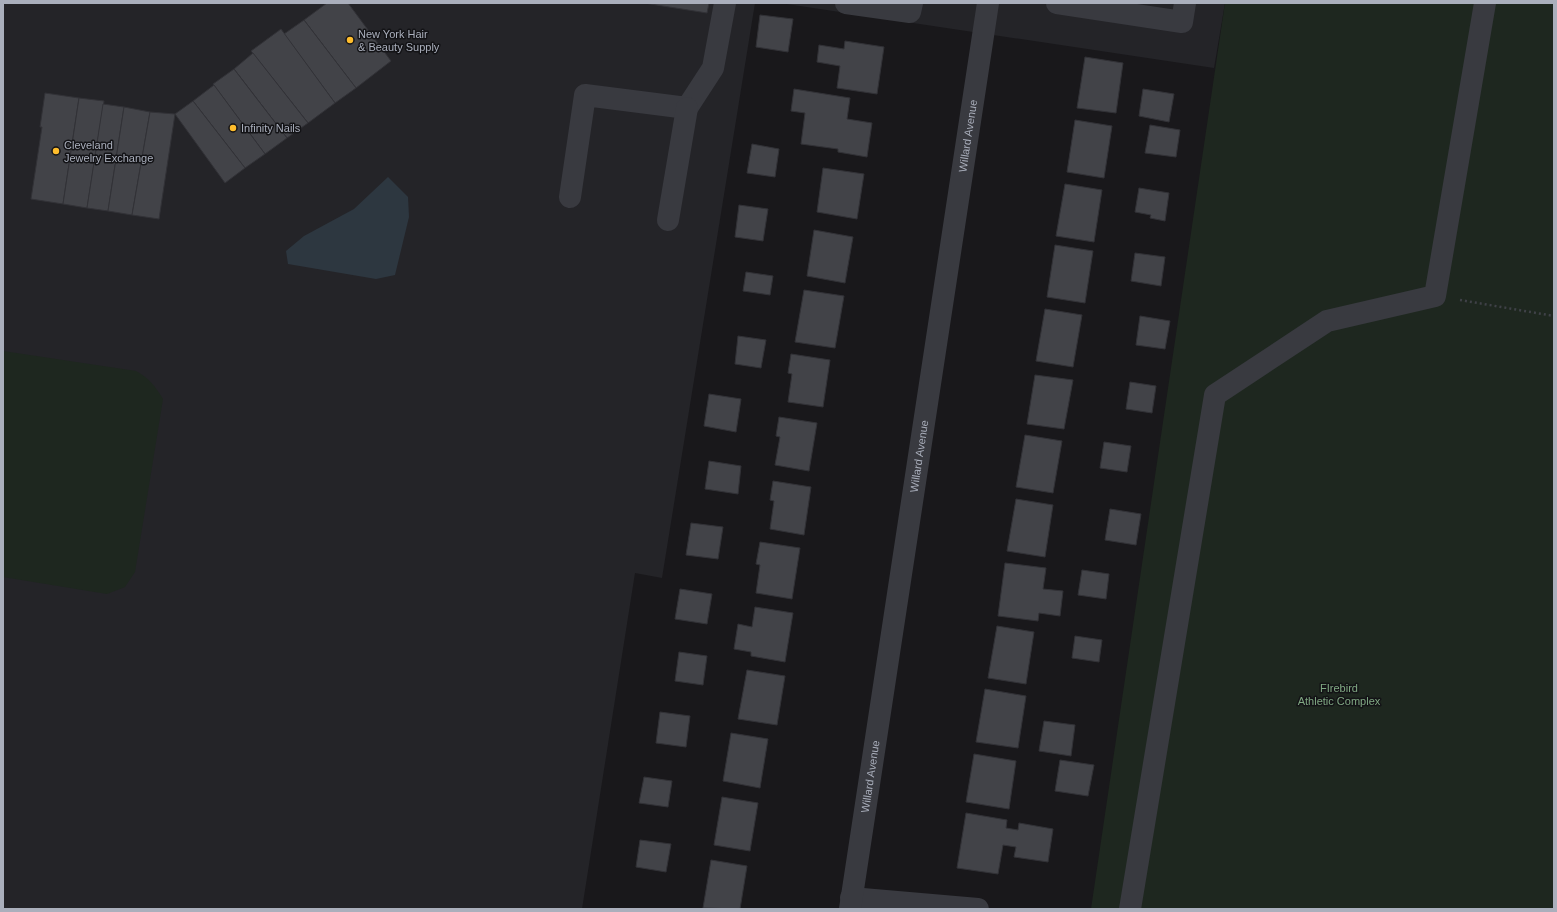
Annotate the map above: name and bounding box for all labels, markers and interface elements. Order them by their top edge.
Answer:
place label: New York Hair & Beauty Supply [358,28,440,53]
marker: New York Hair & Beauty Supply [345,35,355,45]
street label: Willard Avenue [956,99,979,173]
place label: Infinity Nails [241,122,301,134]
marker: Infinity Nails [228,123,238,133]
place label: Cleveland Jewelry Exchange [64,139,153,164]
marker: Cleveland Jewelry Exchange [51,146,61,156]
street label: Willard Avenue [908,419,930,493]
park label: FIrebird Athletic Complex [1298,682,1381,707]
street label: Willard Avenue [859,739,882,814]

